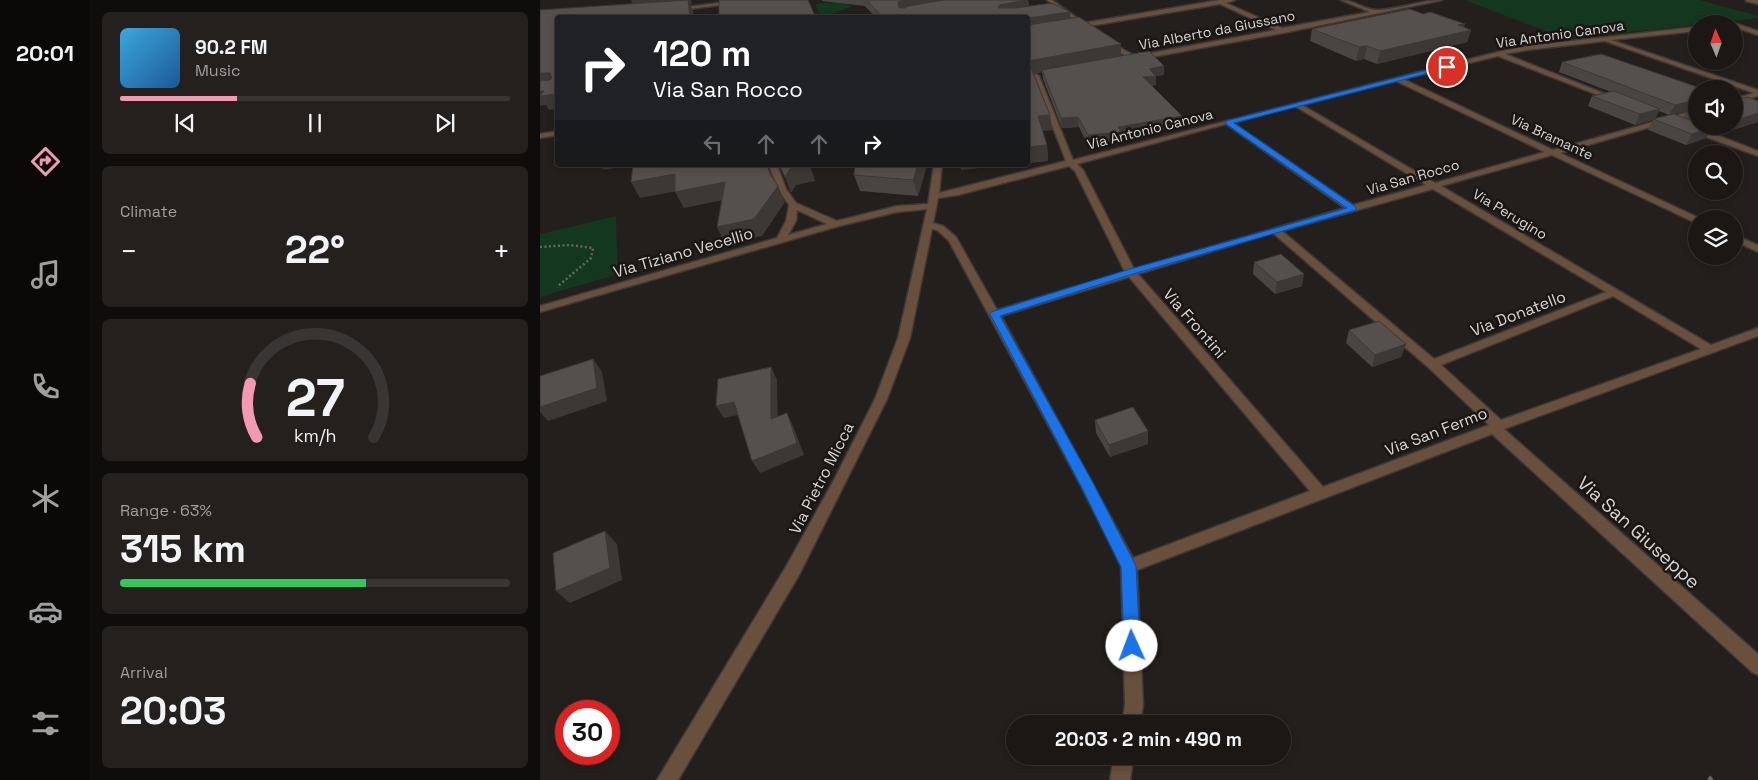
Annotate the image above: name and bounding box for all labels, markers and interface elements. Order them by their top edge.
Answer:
street label: Via Alberto da Giussano [1137,6,1297,54]
north arrow [1688,15,1742,70]
map controls [1688,15,1743,265]
street label: Via Antonio Canova [1495,16,1625,52]
text: 120 m [653,32,751,76]
text: 90.2 FM [195,35,268,60]
icon: right [570,35,635,100]
text: 20:01 [16,39,74,67]
pin [1426,46,1468,88]
icon: arrive [1433,53,1461,81]
text: Music [195,60,241,81]
text: Via San Rocco [653,75,803,103]
button: sound [1688,80,1743,135]
street label: Via Antonio Canova [1085,105,1215,153]
icon: previous [171,109,199,137]
icon: pause [301,109,329,137]
icon: next [431,109,459,137]
street label: Via Bramante [1508,110,1596,164]
icon: left [699,130,727,158]
icon: ahead [752,130,780,158]
icon: ahead [805,130,833,158]
icon: right [858,130,886,158]
icon: directions [28,144,63,179]
button: search [1688,145,1743,200]
street label: Via San Rocco [1365,155,1461,199]
street label: Via Perugino [1469,185,1551,243]
text: Climate [120,201,177,222]
button: layers [1688,210,1743,265]
street label: Via Tiziano Vecellio [611,222,755,282]
text: 22° [285,226,345,274]
text: − [120,233,137,269]
text: + [493,233,510,269]
icon: music [28,257,63,292]
street label: Via Frontini [1158,284,1231,363]
street label: Via Donatello [1468,286,1569,341]
text: 27 [285,365,345,431]
icon: phone [28,369,63,404]
street label: Via San Fermo [1382,402,1490,461]
street label: Via Pietro Micca [784,419,859,538]
text: km/h [294,424,336,447]
street label: Via San Giuseppe [1572,471,1705,594]
icon: climate [28,481,63,516]
text: Range · 63% [120,500,212,521]
text: 315 km [120,525,246,573]
icon: car [28,594,63,629]
position arrow [1105,619,1157,671]
text: Arrival [120,662,168,683]
text: 20:03 [120,687,226,735]
speed limit sign: 30 [555,700,620,765]
icon: filters [28,706,63,741]
text: 20:03 · 2 min · 490 m [1055,727,1242,752]

